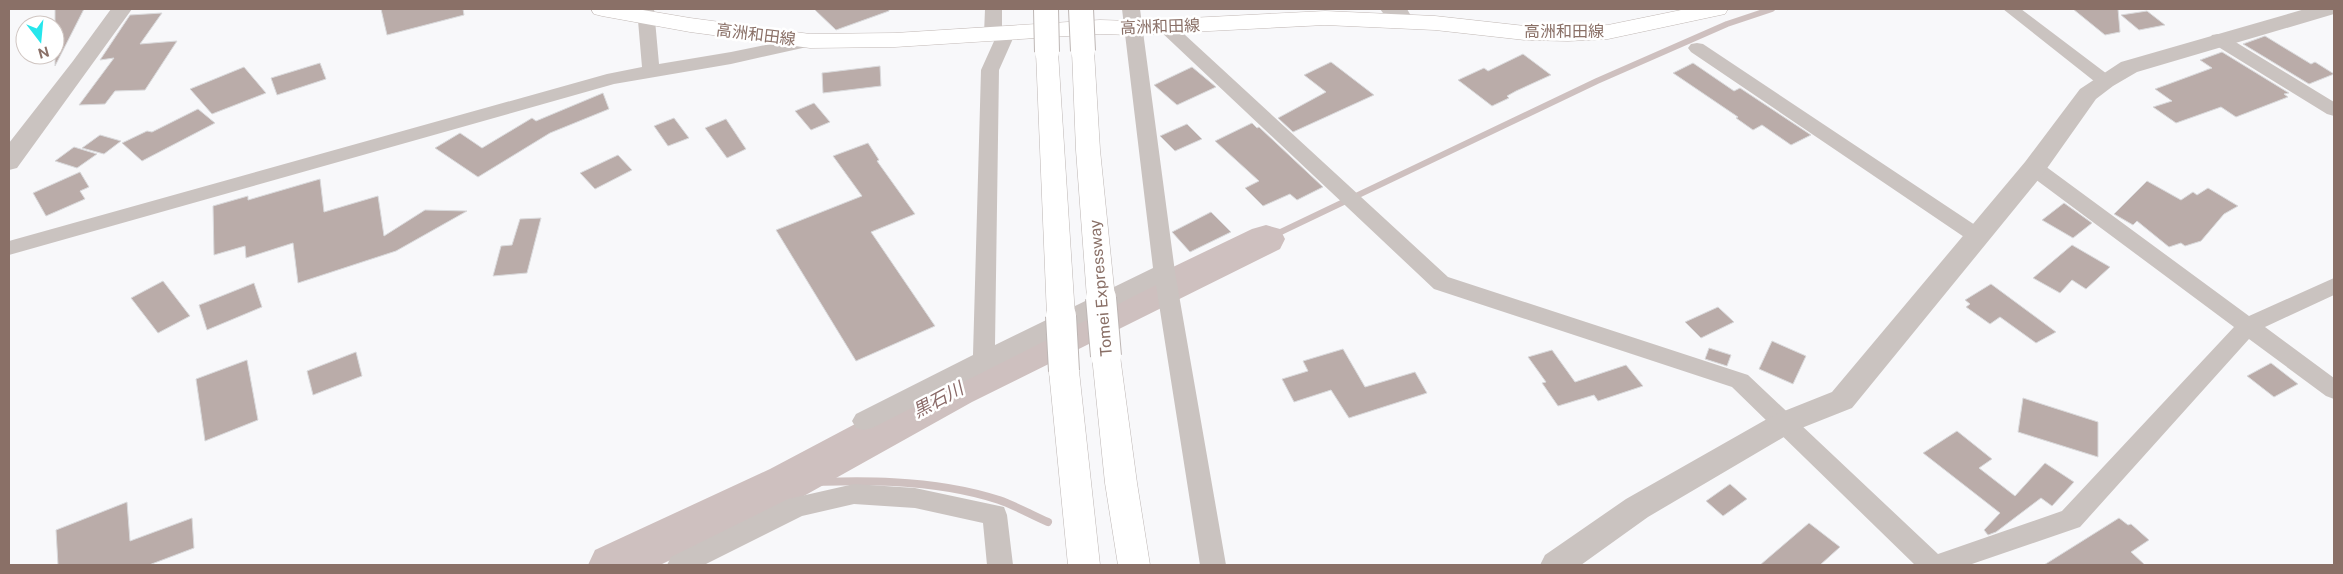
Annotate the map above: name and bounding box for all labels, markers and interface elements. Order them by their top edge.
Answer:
north arrow [15,15,65,65]
street label: 高洲和田線 [1120,16,1200,37]
street label: 高洲和田線 [715,20,797,49]
street label: 高洲和田線 [1524,22,1604,41]
text: N [36,43,51,62]
street label: Tomei Expressway [1085,218,1116,357]
water label: 黒石川 [909,377,968,422]

